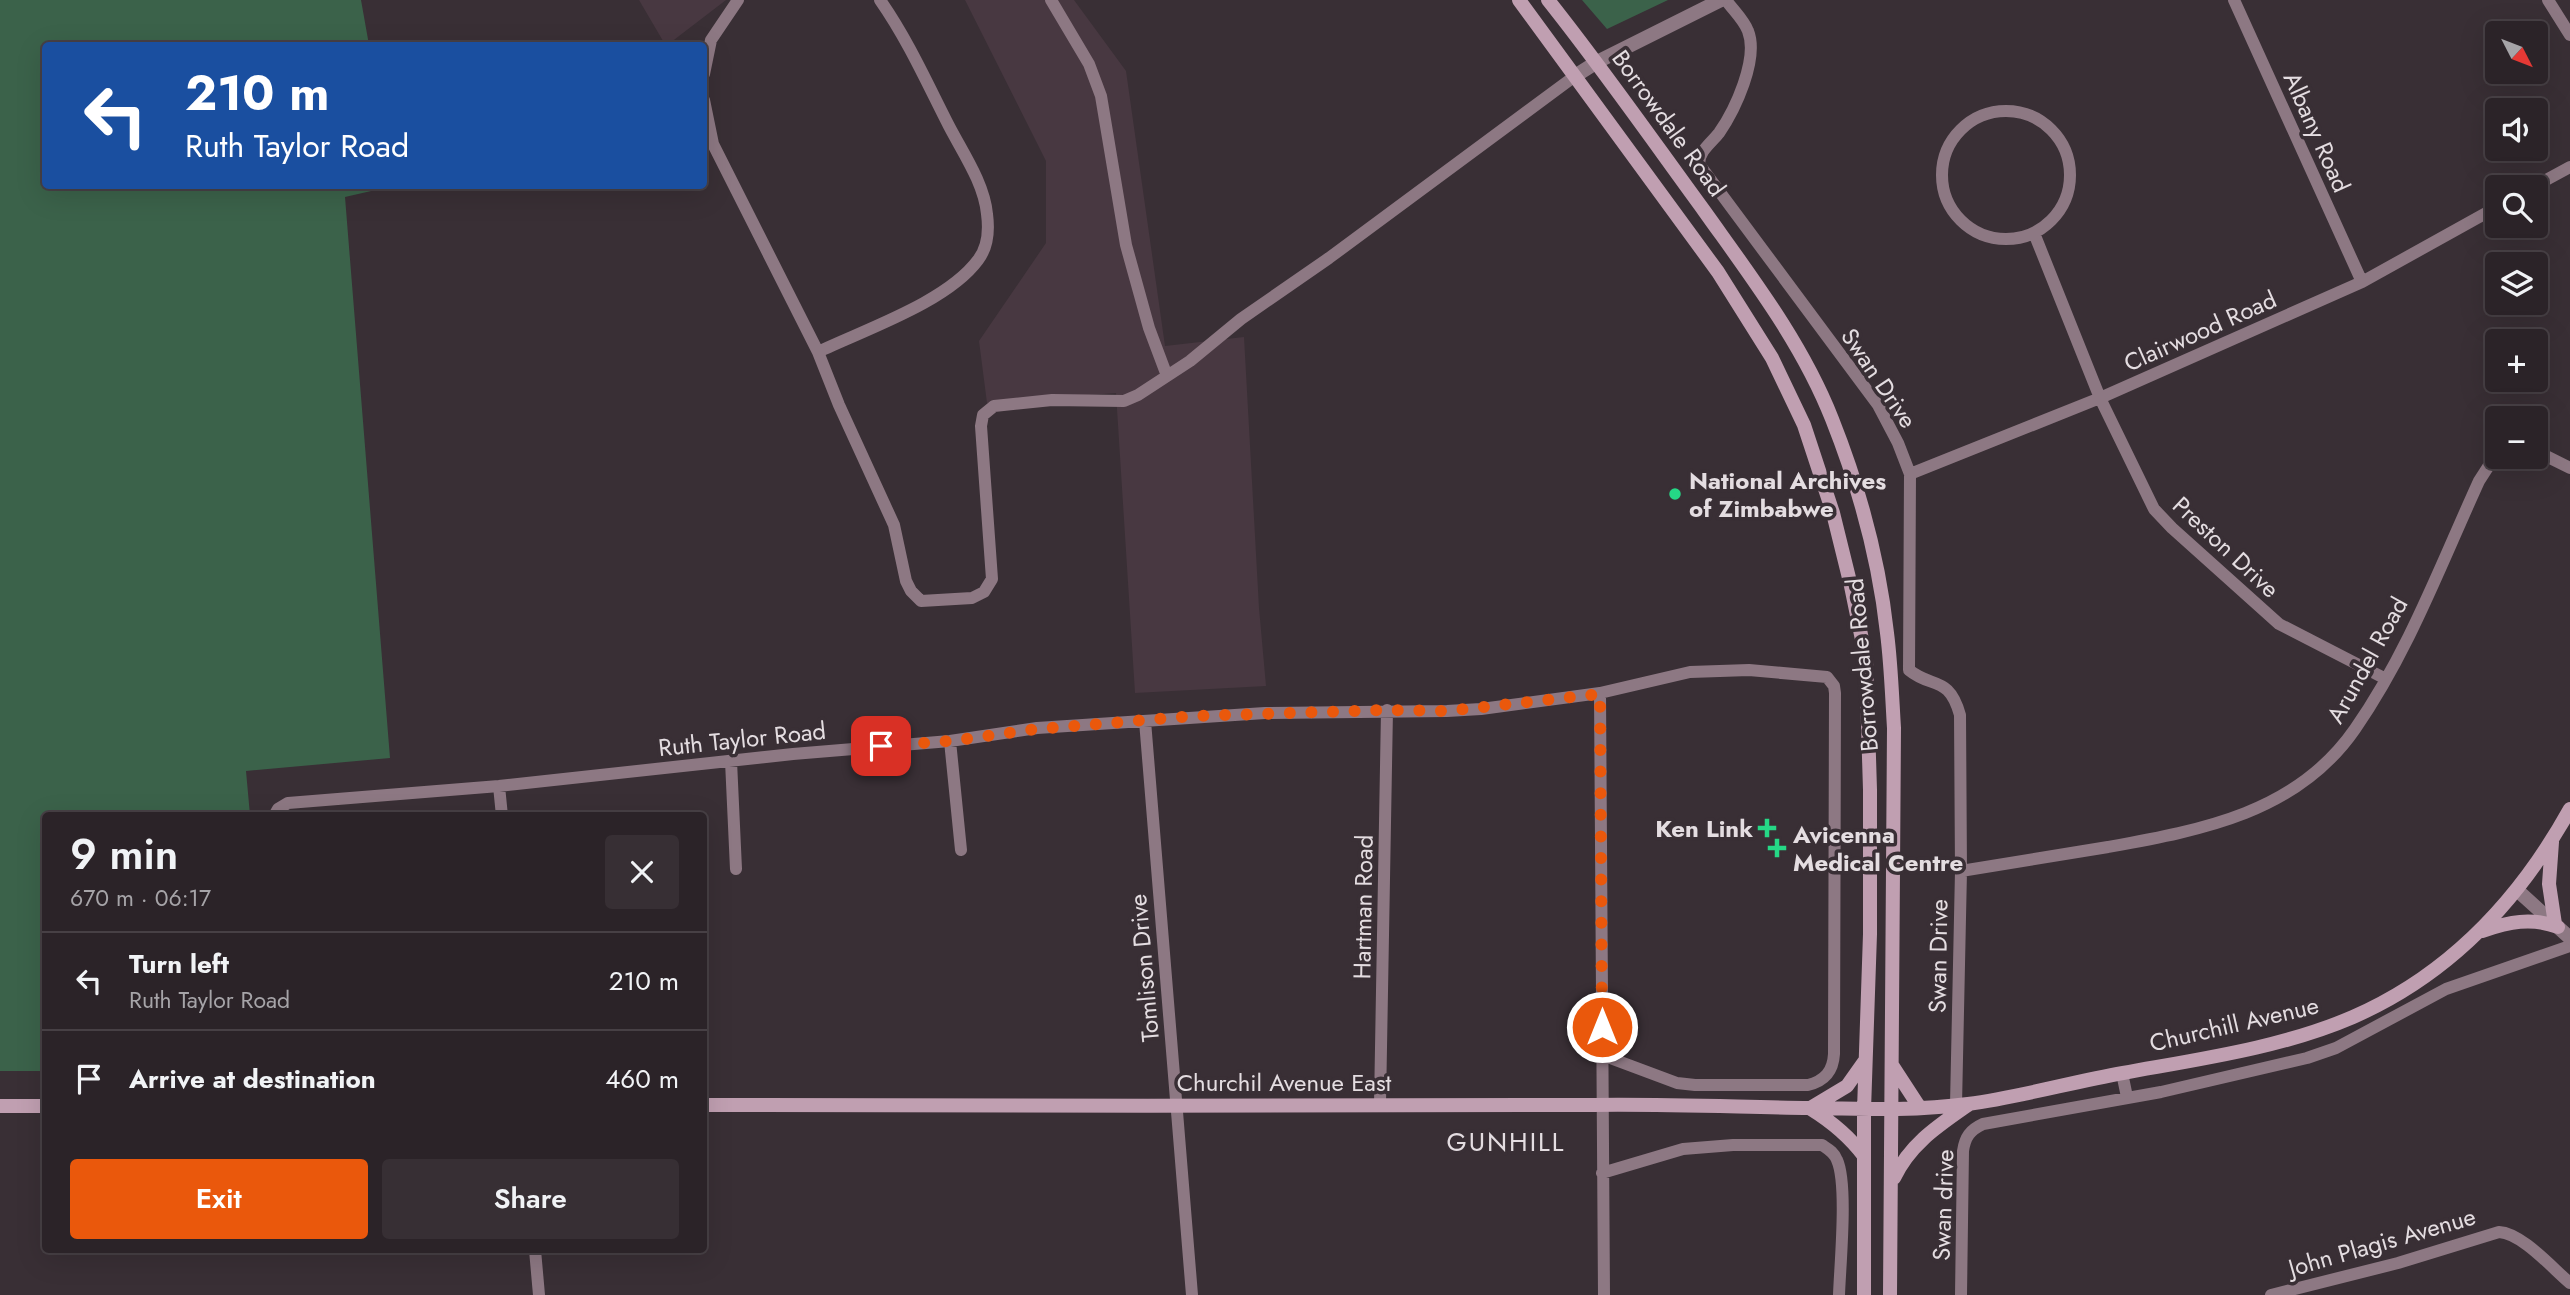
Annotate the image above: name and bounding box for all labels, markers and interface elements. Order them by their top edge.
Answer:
north arrow [2485,21,2548,84]
map controls [2485,21,2548,469]
street label: Borrowdale Road [1604,42,1734,204]
text: 210 m [185,58,329,128]
street label: Albany Road [2275,66,2359,198]
icon: left [70,70,161,161]
button: sound [2485,98,2548,161]
text: Ruth Taylor Road [185,123,409,169]
button: search [2485,175,2548,238]
button: layers [2485,252,2548,315]
street label: Clairwood Road [2118,282,2282,380]
street label: Swan Drive [1833,321,1925,435]
button: + [2485,329,2548,392]
button: − [2485,406,2548,469]
place label: National Archives of Zimbabwe [1689,463,1886,526]
marker: National Archives of Zimbabwe [1667,486,1683,502]
street label: Preston Drive [2165,488,2287,606]
street label: Borrowdale Road [1837,577,1887,753]
street label: Arundel Road [2318,590,2416,730]
street label: Ruth Taylor Road [657,713,827,765]
pin [851,716,911,776]
icon: arrive [862,727,900,765]
place label: Ken Link [1655,811,1753,846]
place label: Avicenna Medical Centre [1792,817,1963,880]
marker: Ken Link [1759,820,1775,836]
text: 9 min [70,824,178,885]
street label: Hartman Road [1344,834,1382,980]
button: close [605,835,679,909]
marker: Avicenna Medical Centre [1767,838,1787,858]
text: 670 m · 06:17 [70,881,211,915]
street label: Tomlison Drive [1120,893,1168,1043]
street label: Swan Drive [1920,899,1956,1013]
text: Turn left [129,945,229,983]
icon: left [70,962,108,1000]
text: 210 m [609,962,679,1000]
text: Ruth Taylor Road [129,983,290,1017]
street label: Churchill Avenue [2146,988,2322,1060]
position arrow [1565,990,1639,1064]
icon: arrive [70,1060,108,1098]
text: Arrive at destination [129,1060,376,1098]
text: 460 m [605,1060,679,1098]
street label: Churchil Avenue East [1177,1065,1392,1100]
district label: GUNHILL [1447,1123,1565,1161]
street label: Swan drive [1924,1149,1962,1261]
button: Exit [70,1159,368,1239]
button: Share [382,1159,679,1239]
street label: John Plagis Avenue [2282,1199,2480,1286]

